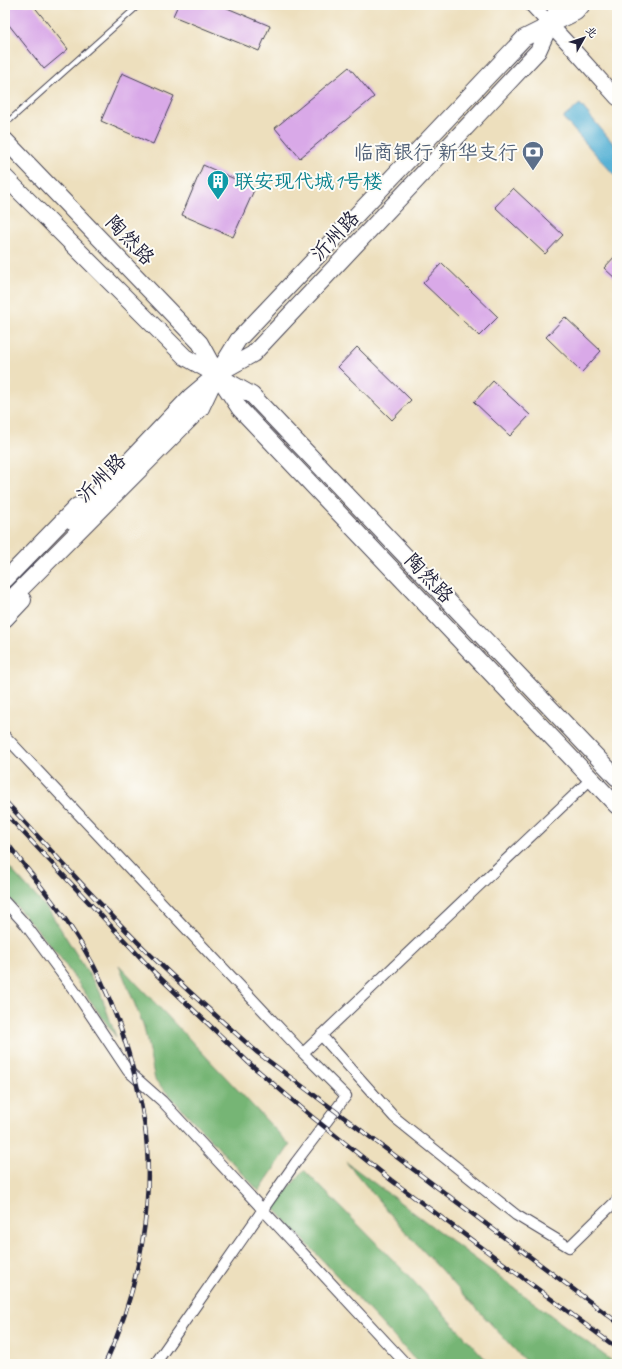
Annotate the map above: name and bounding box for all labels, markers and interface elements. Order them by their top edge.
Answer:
north arrow [564,18,604,58]
text: 北 [583,23,601,40]
bank icon: 临商银行 新华支行 [520,139,546,172]
place label: 临商银行 新华支行 [353,140,518,165]
building icon: 联安现代城1号楼 [205,168,231,201]
place label: 联安现代城1号楼 [234,169,383,194]
street label: 沂州路 [305,205,365,266]
street label: 陶然路 [100,210,161,271]
street label: 沂州路 [71,447,132,508]
street label: 陶然路 [399,548,460,609]

